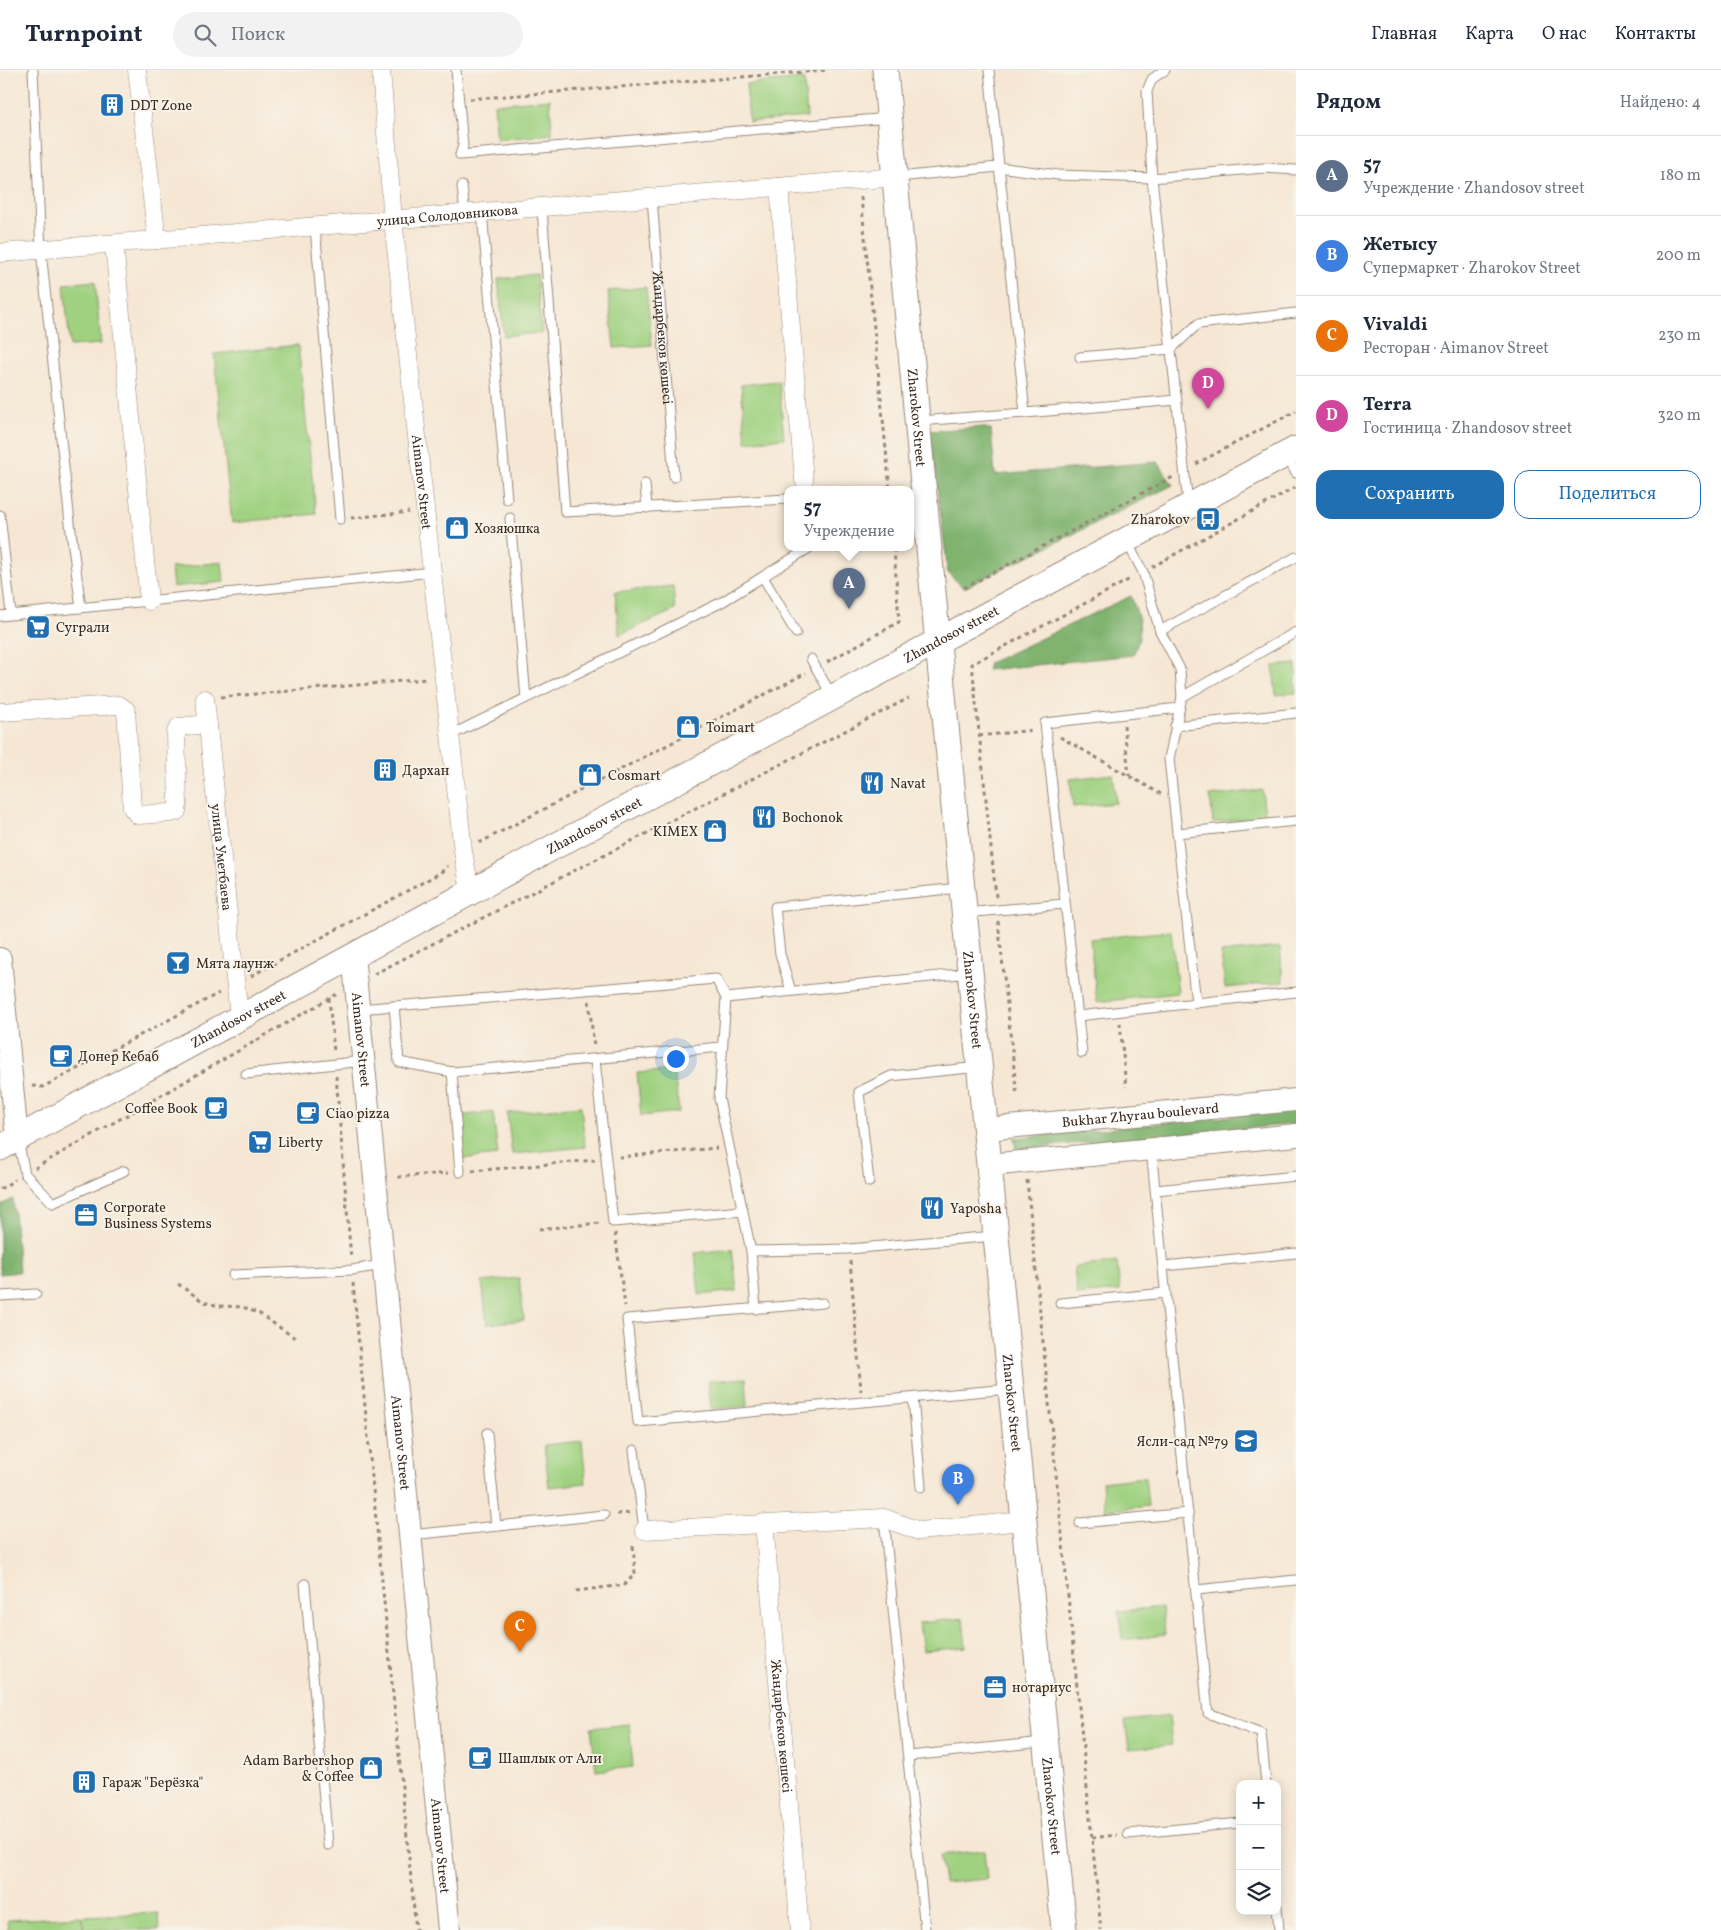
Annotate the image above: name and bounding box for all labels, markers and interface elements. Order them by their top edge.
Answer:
search box [173,12,523,57]
text: Turnpoint [25,18,143,52]
icon: search [191,21,219,49]
text: Поиск [231,22,285,48]
text: Главная [1371,22,1437,47]
text: Карта [1465,22,1514,47]
text: О нас [1542,22,1587,47]
text: Контакты [1615,22,1696,47]
text: Рядом [1316,88,1381,117]
building icon: DDT Zone [99,92,125,118]
text: Найдено: 4 [1620,92,1701,114]
place label: DDT Zone [130,97,193,116]
text: 57 [1363,152,1381,178]
text: A [1326,165,1338,187]
text: 180 m [1660,165,1701,187]
text: Учреждение · Zhandosov street [1363,178,1585,200]
street label: улица Солодовникова [376,201,519,232]
text: Жетысу [1363,232,1437,258]
text: B [1327,245,1337,267]
text: 200 m [1656,245,1701,267]
text: Супермаркет · Zharokov Street [1363,258,1581,280]
street label: Жандарбеков көшесі [647,270,676,405]
text: Vivaldi [1363,312,1428,338]
text: C [1327,325,1337,347]
text: 230 m [1658,325,1701,347]
text: Ресторан · Aimanov Street [1363,338,1549,360]
street label: Zharokov Street [901,368,929,468]
pin: D [1192,368,1224,409]
text: Terra [1363,392,1412,418]
text: D [1326,405,1338,427]
text: 320 m [1657,405,1701,427]
text: Гостиница · Zhandosov street [1363,418,1572,440]
street label: Aimanov Street [406,433,435,531]
button: Сохранить [1316,470,1504,519]
button: Поделиться [1514,470,1701,519]
popup [784,486,914,551]
text: 57 [803,495,822,521]
bus stop icon: Zharokov [1195,506,1221,532]
place label: Zharokov [1131,511,1191,530]
shop icon: Хозяюшка [444,515,470,541]
place label: Хозяюшка [474,520,540,539]
text: Учреждение [803,521,895,543]
pin: A [833,568,865,609]
street label: Zhandosov street [900,602,1003,669]
supermarket icon: Суграли [25,614,51,640]
place label: Суграли [56,619,110,638]
shop icon: Toimart [675,714,701,740]
place label: Toimart [706,719,755,738]
building icon: Дархан [372,757,398,783]
place label: Дархан [402,762,450,781]
shop icon: Cosmart [577,762,603,788]
place label: Cosmart [608,767,661,786]
restaurant icon: Navat [859,770,885,796]
place label: Navat [890,775,926,794]
street label: Zhandosov street [544,793,646,860]
street label: улица Уметбаева [205,803,236,912]
restaurant icon: Bochonok [751,804,777,830]
place label: Bochonok [782,809,844,828]
shop icon: KIMEX [702,818,728,844]
place label: KIMEX [653,823,698,842]
bar icon: Мята лаунж [165,950,191,976]
street label: Zharokov Street [957,950,986,1050]
place label: Мята лаунж [196,955,274,974]
street label: Zhandosov street [188,986,290,1054]
street label: Aimanov Street [346,991,374,1088]
cafe icon: Донер Кебаб [48,1043,74,1069]
your location [663,1046,689,1072]
place label: Донер Кебаб [78,1048,159,1067]
cafe icon: Coffee Book [203,1095,229,1121]
street label: Bukhar Zhyrau boulevard [1061,1099,1220,1133]
place label: Coffee Book [125,1100,198,1119]
cafe icon: Ciao pizza [295,1100,321,1126]
place label: Ciao pizza [326,1105,390,1124]
supermarket icon: Liberty [247,1129,273,1155]
place label: Liberty [278,1134,323,1153]
restaurant icon: Yaposha [919,1195,945,1221]
place label: Corporate Business Systems [104,1199,212,1234]
place label: Yaposha [950,1200,1002,1219]
office icon: Corporate Business Systems [73,1202,99,1228]
street label: Zharokov Street [997,1353,1025,1453]
street label: Aimanov Street [385,1394,414,1491]
school or university icon: Ясли-сад №79 [1233,1428,1259,1454]
place label: Ясли-сад №79 [1136,1433,1228,1452]
pin: B [942,1464,974,1505]
pin: C [504,1611,536,1652]
street label: Жандарбеков көшесі [765,1659,796,1794]
office icon: нотариус [982,1674,1008,1700]
place label: нотариус [1012,1679,1072,1698]
cafe icon: Шашлык от Али [467,1745,493,1771]
place label: Шашлык от Али [498,1750,602,1769]
place label: Adam Barbershop & Coffee [243,1752,354,1787]
shop icon: Adam Barbershop & Coffee [358,1755,384,1781]
street label: Zharokov Street [1036,1756,1065,1856]
building icon: Гараж "Берёзка" [71,1769,97,1795]
place label: Гараж "Берёзка" [102,1774,203,1793]
map controls [1236,1780,1281,1915]
button: + [1236,1780,1281,1825]
street label: Aimanov Street [425,1797,453,1894]
button: − [1236,1825,1281,1870]
button: layers [1236,1870,1281,1915]

